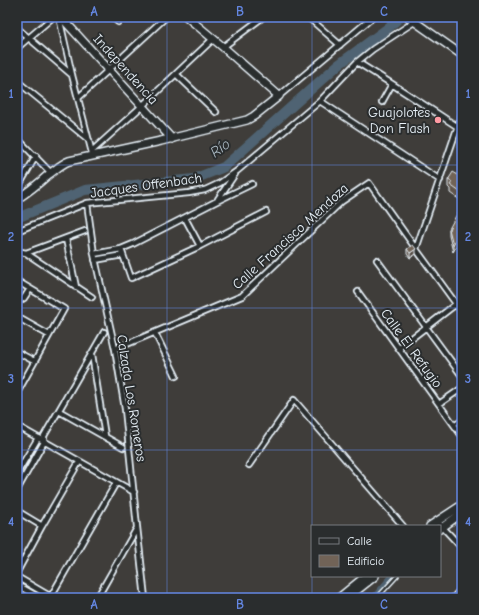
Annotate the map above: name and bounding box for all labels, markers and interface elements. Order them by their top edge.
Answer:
text: A [90,4,98,19]
text: B [236,4,244,19]
text: C [380,4,388,19]
street label: Independencia [89,31,162,108]
text: 1 [8,86,14,101]
text: 1 [465,86,471,101]
place label: Guajolotes Don Flash [368,104,430,137]
marker: Guajolotes Don Flash [433,115,443,125]
water label: Río [207,135,234,161]
street label: Jacques Offenbach [89,169,203,202]
street label: Calle Francisco Mendoza [229,180,352,293]
text: 2 [8,229,14,244]
text: 2 [465,229,471,244]
street label: Calle El Refugio [377,305,446,391]
street label: Calzada Los Romeros [113,333,150,463]
text: 3 [8,371,14,386]
text: 3 [465,371,471,386]
text: 4 [8,514,14,529]
text: 4 [465,514,471,529]
legend [311,525,441,577]
text: Calle [347,534,372,548]
text: Edificio [347,554,384,568]
text: A [90,597,98,612]
text: B [236,597,244,612]
text: C [380,597,388,612]

